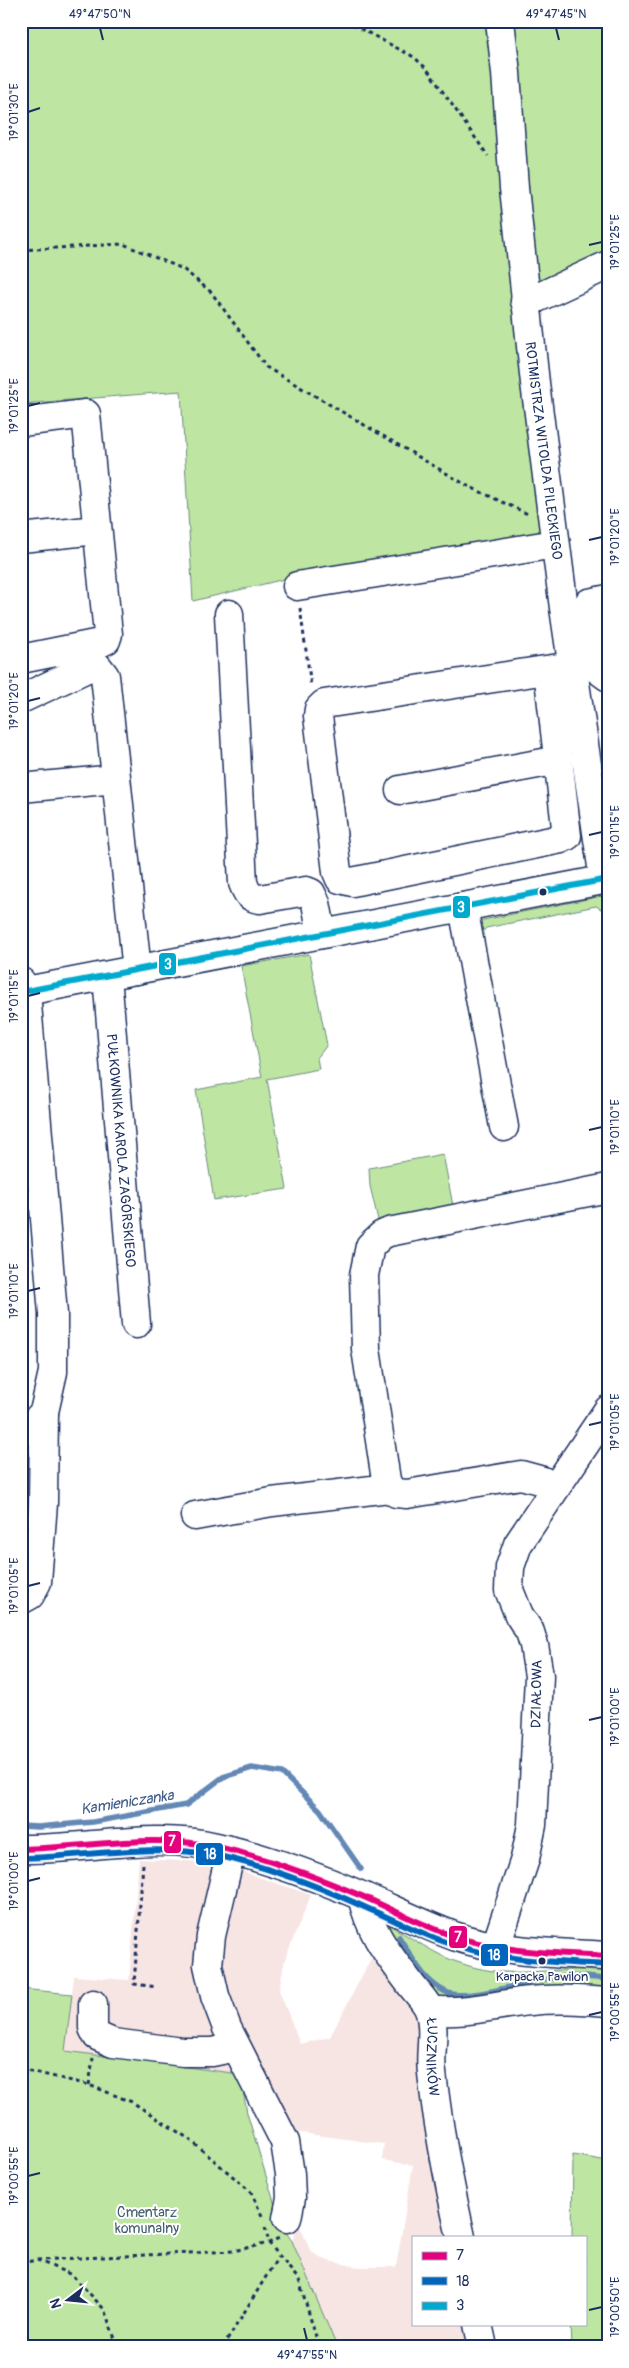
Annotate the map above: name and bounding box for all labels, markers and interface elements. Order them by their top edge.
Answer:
text: 49°47'50"N [69,7,131,22]
text: 49°47'45"N [526,7,586,22]
text: 19°01'30"E [7,83,22,141]
text: 19°01'25"E [608,214,623,270]
street label: ROTMISTRZA WITOLDA PILECKIEGO [522,341,566,561]
text: 19°01'25"E [7,378,22,434]
text: 19°01'20"E [608,508,623,566]
text: 19°01'20"E [7,672,22,730]
text: 19°01'15"E [608,805,623,859]
unlabelled marker [538,887,548,897]
line badge: 3 [452,895,471,919]
text: 3 [457,899,465,916]
line badge: 3 [158,952,177,976]
text: 3 [164,956,172,973]
text: 19°01'15"E [7,969,22,1023]
street label: PUŁKOWNIKA KAROLA ZAGÓRSKIEGO [103,1033,139,1268]
text: 19°01'10"E [608,1099,623,1155]
text: 19°01'10"E [7,1263,22,1319]
text: 19°01'05"E [608,1393,623,1451]
text: 19°01'05"E [7,1557,22,1615]
street label: DZIAŁOWA [527,1660,546,1728]
text: 19°01'00"E [608,1688,623,1746]
water label: Kamieniczanka [79,1786,176,1819]
line badge: 7 [163,1830,182,1854]
text: 7 [168,1833,176,1850]
line badge: 18 [195,1842,224,1866]
text: 18 [204,1846,216,1863]
text: 19°01'00"E [7,1852,22,1910]
line badge: 7 [448,1925,468,1949]
text: 7 [454,1929,462,1946]
line badge: 18 [480,1943,509,1967]
text: 18 [488,1947,500,1964]
marker: Karpacka Pawilon [537,1956,547,1966]
place label: Karpacka Pawilon [496,1969,588,1985]
text: 19°00'55"E [608,1982,623,2042]
street label: ŁUCZNIKÓW [422,2016,443,2097]
text: 19°00'55"E [7,2146,22,2206]
park label: Cmentarz komunalny [115,2204,179,2237]
legend [412,2236,586,2326]
text: 7 [456,2246,464,2265]
text: 18 [456,2272,470,2291]
north arrow [42,2276,92,2326]
text: 19°00'50"E [608,2277,623,2337]
text: 3 [456,2296,464,2315]
text: N [47,2297,65,2310]
text: 49°47'55"N [277,2348,337,2363]

